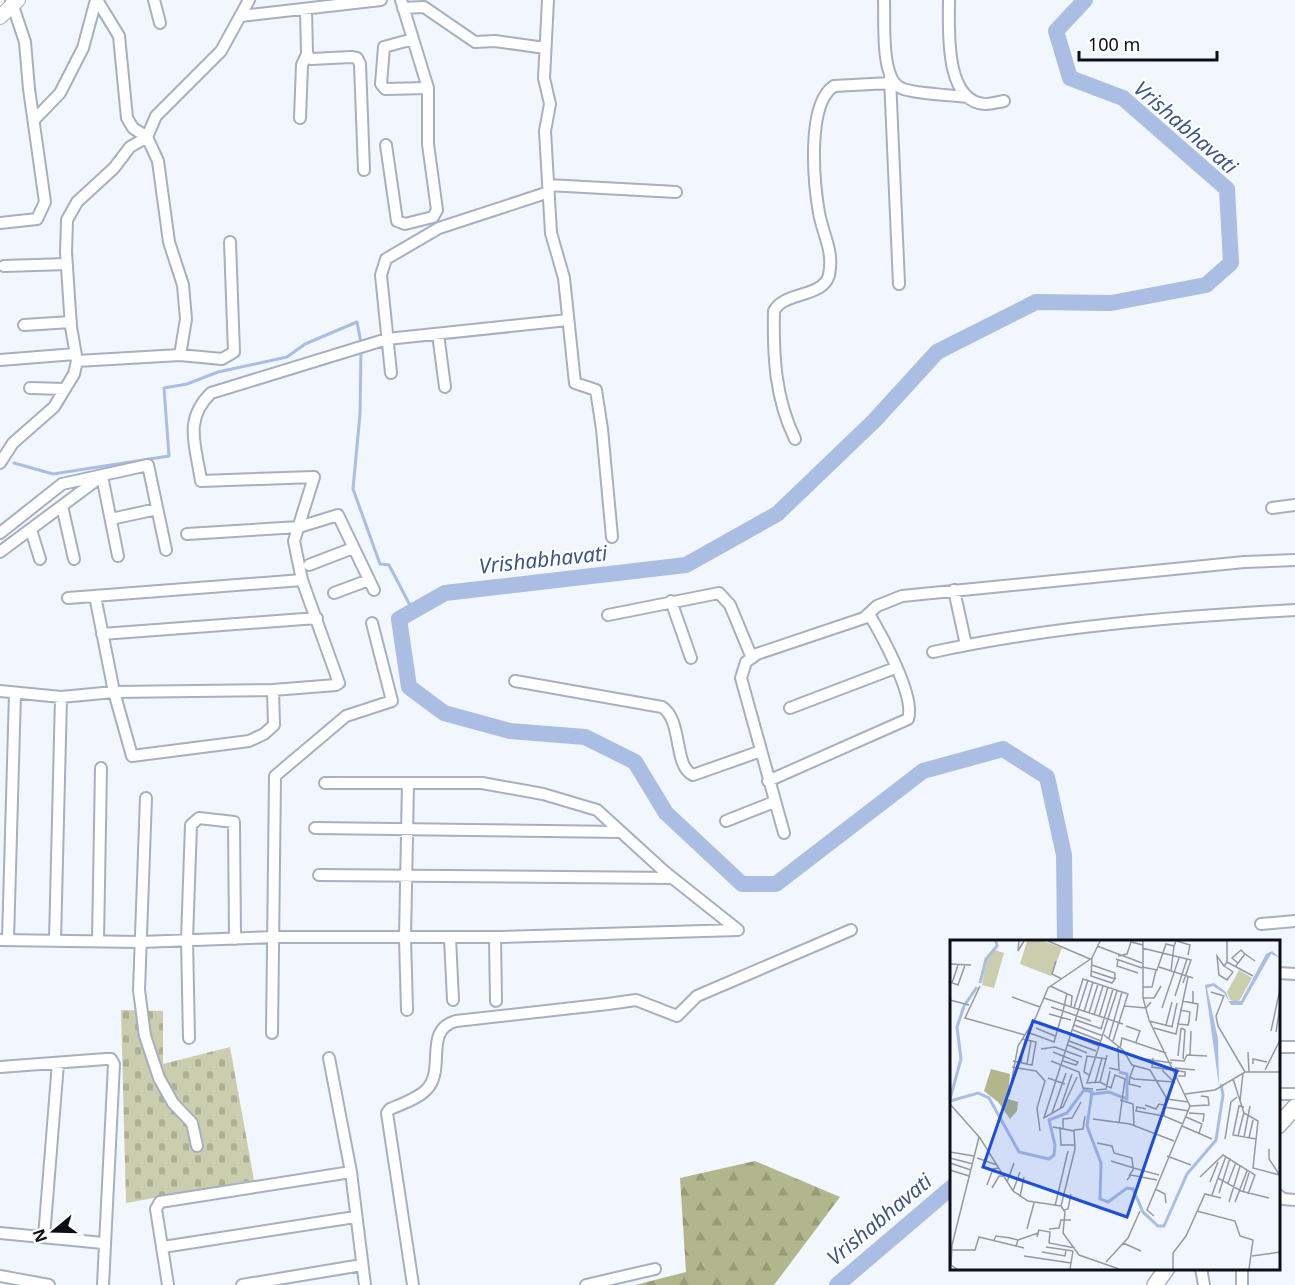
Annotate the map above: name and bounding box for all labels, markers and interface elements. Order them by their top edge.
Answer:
scale bar [1079,24,1217,62]
text: 100 m [1088,32,1140,56]
water label: Vrishabhavati [1128,74,1244,180]
water label: Vrishabhavati [478,538,609,580]
inset map [950,940,1280,1270]
water label: Vrishabhavati [821,1167,938,1271]
north arrow [24,1201,84,1261]
text: N [27,1226,52,1246]

